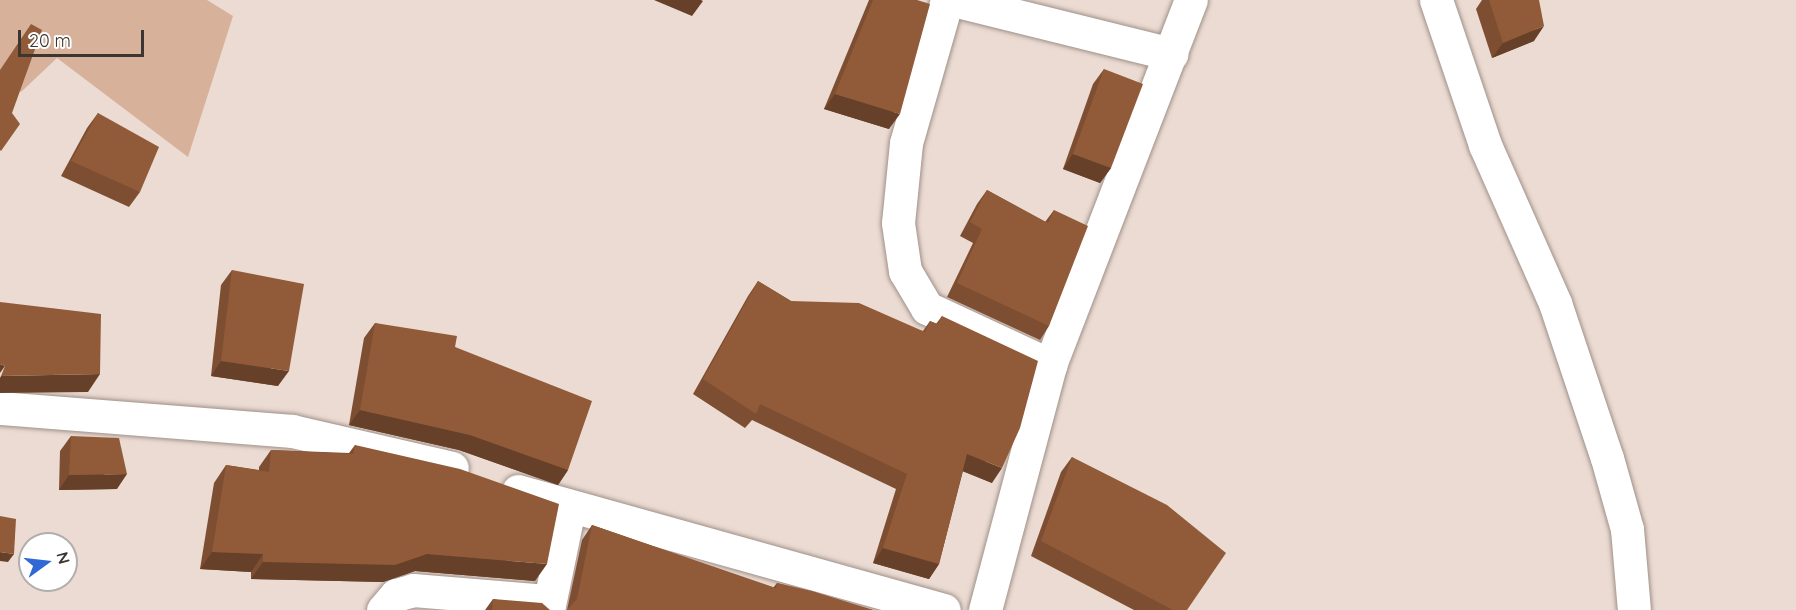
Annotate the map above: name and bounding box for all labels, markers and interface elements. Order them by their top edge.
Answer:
scale bar [21,18,147,56]
text: 20 m [29,29,71,52]
north arrow [18,532,78,592]
text: N [52,550,75,566]

